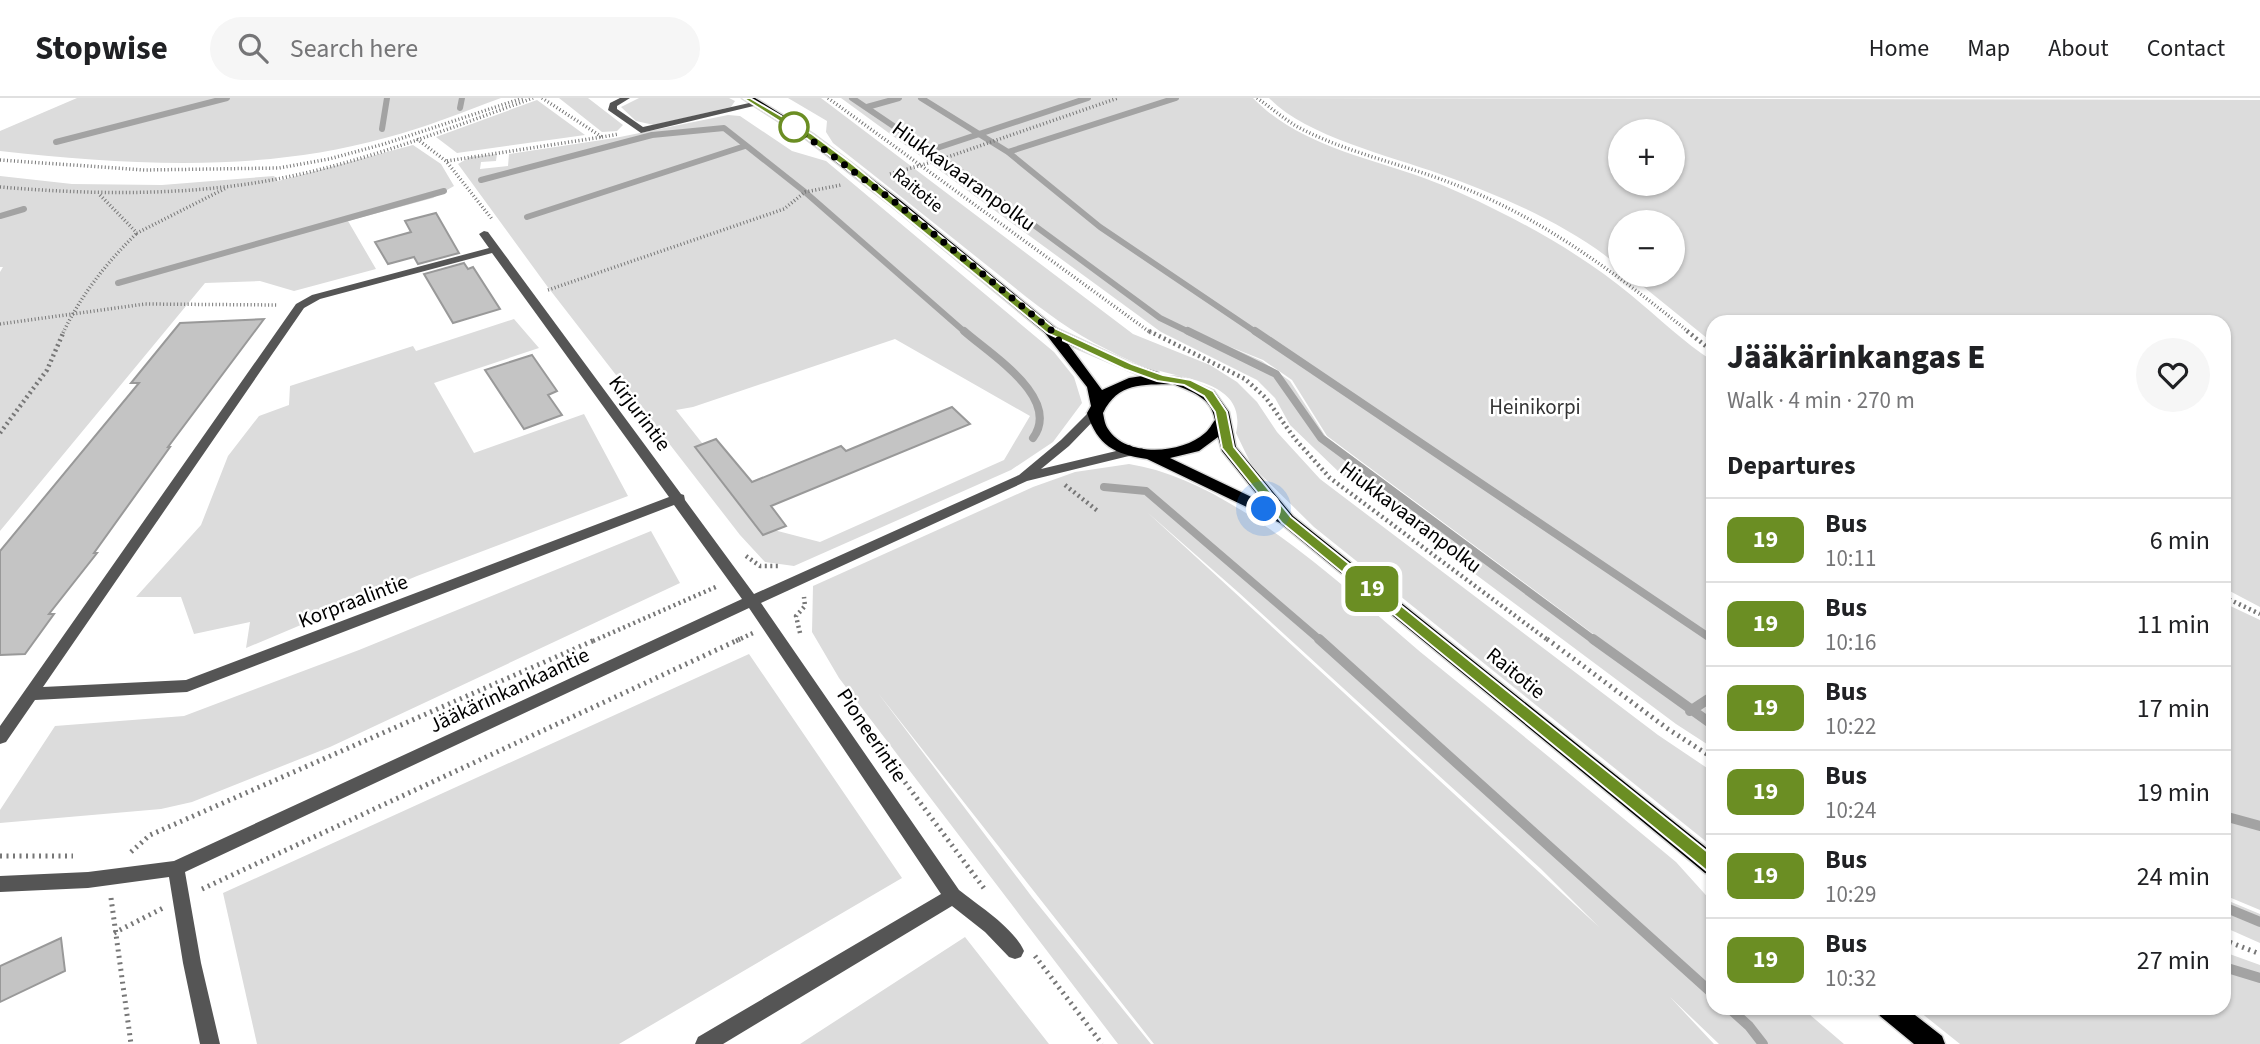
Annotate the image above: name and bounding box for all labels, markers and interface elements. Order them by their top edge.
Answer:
search box [210,17,700,80]
text: Stopwise [35,25,168,72]
icon: search [234,29,272,67]
text: Search here [290,30,418,67]
text: Home [1869,31,1929,66]
text: Map [1967,31,2010,66]
text: About [2048,31,2109,66]
text: Contact [2147,31,2225,66]
unlabelled marker [779,112,809,142]
street label: Hiukkavaaranpolku [886,114,1042,238]
map controls [1608,119,1685,287]
button: + [1608,119,1685,196]
street label: Raitotie [887,162,948,219]
button: − [1608,210,1685,287]
text: Jääkärinkangas E [1727,334,1986,381]
button: heart [2136,338,2210,412]
street label: Kirjurintie [602,369,678,457]
text: Walk · 4 min · 270 m [1727,384,1915,417]
park label: Heinikorpi [1489,392,1581,422]
text: Departures [1727,447,1855,484]
street label: Hiukkavaaranpolku [1334,454,1488,580]
your location [1246,491,1281,526]
text: Bus [1825,505,1867,542]
text: 19 [1753,522,1778,557]
text: 6 min [2150,522,2210,559]
text: 10:11 [1825,542,1876,575]
street label: Korpraalintie [294,566,412,636]
line badge: 19 [1340,566,1404,612]
text: 19 [1359,571,1385,606]
text: Bus [1825,589,1867,626]
text: 19 [1753,606,1778,641]
text: 11 min [2137,606,2210,643]
text: 10:16 [1825,626,1876,659]
street label: Jääkärinkankaantie [424,640,594,740]
street label: Raitotie [1480,640,1552,706]
text: Bus [1825,673,1867,710]
street label: Pioneerintie [830,682,914,788]
text: 19 [1753,690,1778,725]
text: 17 min [2137,690,2210,727]
text: 10:22 [1825,710,1876,743]
text: Bus [1825,757,1867,794]
text: 19 [1753,774,1778,809]
text: 19 min [2137,774,2210,811]
text: 10:24 [1825,794,1876,827]
text: Bus [1825,841,1867,878]
text: 19 [1753,858,1778,893]
text: 24 min [2137,858,2210,895]
text: 10:29 [1825,878,1876,911]
text: Bus [1825,925,1867,962]
text: 19 [1753,942,1778,977]
text: 27 min [2137,942,2210,979]
text: 10:32 [1825,962,1876,995]

